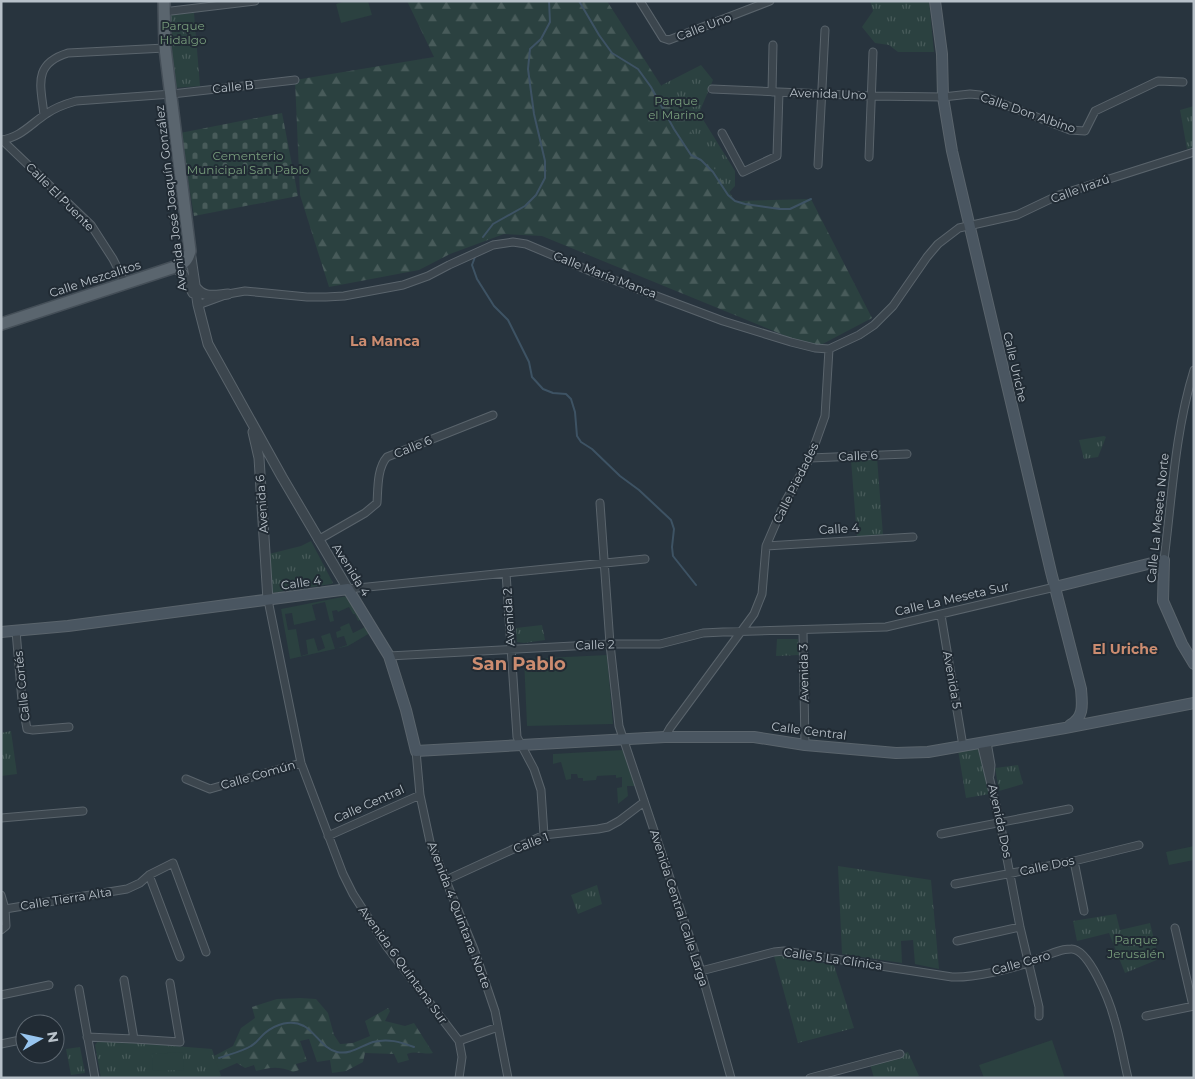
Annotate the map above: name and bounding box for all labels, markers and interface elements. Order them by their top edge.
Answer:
street label: Calle Uno [674,9,733,44]
park label: Parque Hidalgo [159,18,207,47]
street label: Calle B [212,77,254,96]
street label: Avenida Uno [789,85,867,102]
street label: Calle Don Albino [979,89,1078,136]
park label: Parque el Marino [648,93,704,122]
street label: Avenida José Joaquín González [152,104,189,292]
park label: Cementerio Municipal San Pablo [187,148,309,177]
street label: Calle El Puente [23,159,98,234]
street label: Calle Irazú [1048,171,1111,206]
street label: Calle María Manca [551,248,659,301]
street label: Calle Mezcalitos [47,257,143,300]
street label: Calle Uriche [1000,330,1031,404]
district label: La Manca [350,332,420,350]
street label: Calle 6 [392,432,434,461]
street label: Calle Piedades [770,440,822,526]
street label: Calle 6 [838,447,878,464]
street label: Calle La Meseta Norte [1143,452,1172,584]
street label: Avenida 6 [252,474,271,534]
street label: Calle 4 [818,520,860,537]
street label: Avenida 4 [329,541,374,599]
street label: Calle 4 [280,572,322,593]
street label: Calle La Meseta Sur [893,578,1011,619]
street label: Avenida 2 [499,587,518,647]
street label: Calle 2 [575,636,615,653]
district label: El Uriche [1092,640,1158,658]
street label: Avenida 3 [795,643,812,702]
street label: Calle Cortés [10,650,33,722]
street label: Avenida 5 [940,650,965,710]
district label: San Pablo [472,653,566,675]
street label: Calle Central [771,718,847,743]
street label: Calle Común [219,757,297,792]
street label: Calle Central [331,781,406,826]
street label: Avenida Dos [985,783,1016,859]
street label: Avenida Central Calle Larga [647,827,712,988]
street label: Calle 1 [511,829,551,856]
street label: Avenida 4 Quintana Norte [424,839,494,990]
street label: Calle Dos [1018,852,1076,879]
street label: Calle Tierra Alta [19,884,113,913]
street label: Avenida 6 Quintana Sur [356,903,451,1027]
park label: Parque Jerusalén [1106,932,1165,961]
street label: Calle 5 La Clínica [783,944,883,973]
street label: Calle Cero [990,947,1052,978]
north arrow [15,1014,65,1064]
text: N [43,1030,63,1044]

